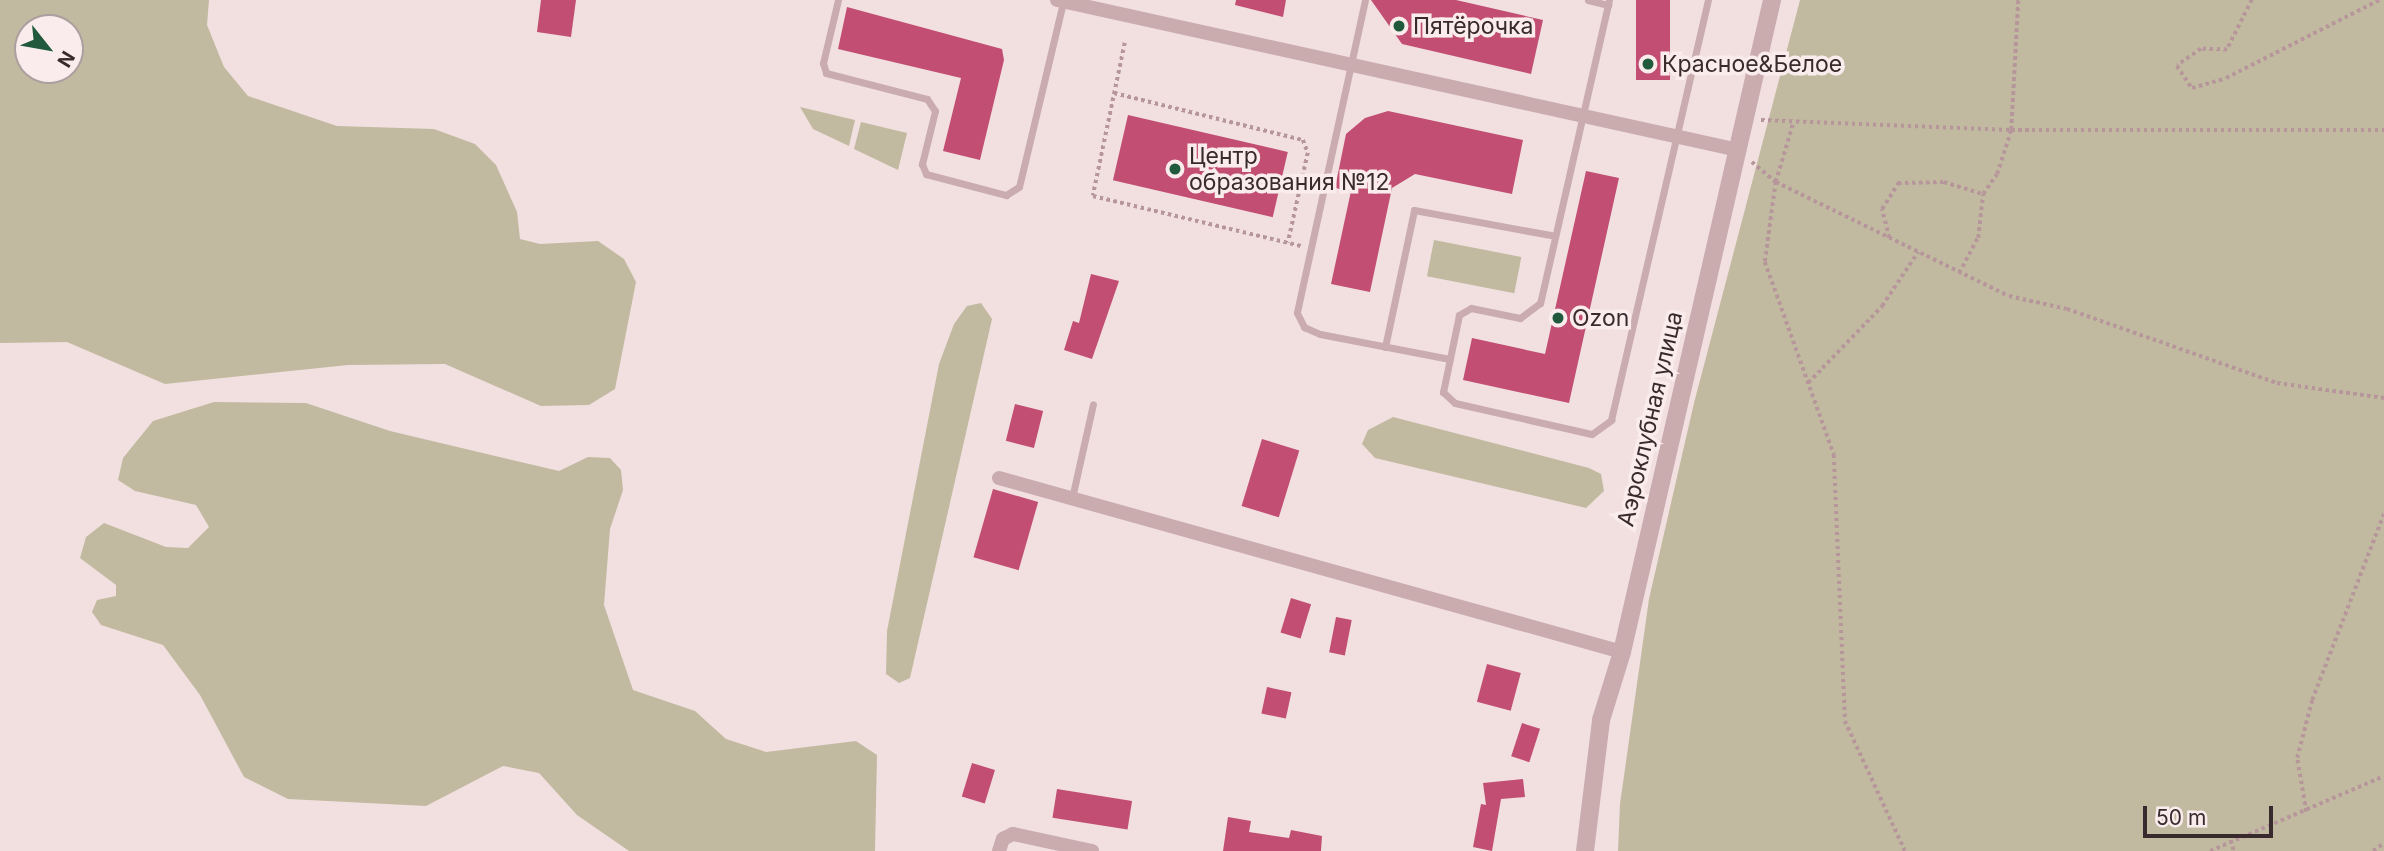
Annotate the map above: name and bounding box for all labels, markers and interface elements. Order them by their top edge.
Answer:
place label: Пятёрочка [1413,12,1533,40]
north arrow [14,14,84,84]
marker: Пятёрочка [1391,18,1407,34]
text: N [52,47,79,71]
place label: Красное&Белое [1662,50,1842,78]
marker: Красное&Белое [1640,56,1656,72]
place label: Центр образования №12 [1189,142,1390,196]
marker: Центр образования №12 [1167,161,1183,177]
place label: Ozon [1572,304,1629,332]
street label: Аэроклубная улица [1612,309,1688,529]
marker: Ozon [1550,310,1566,326]
scale bar [2146,792,2276,836]
text: 50 m [2156,805,2206,830]

